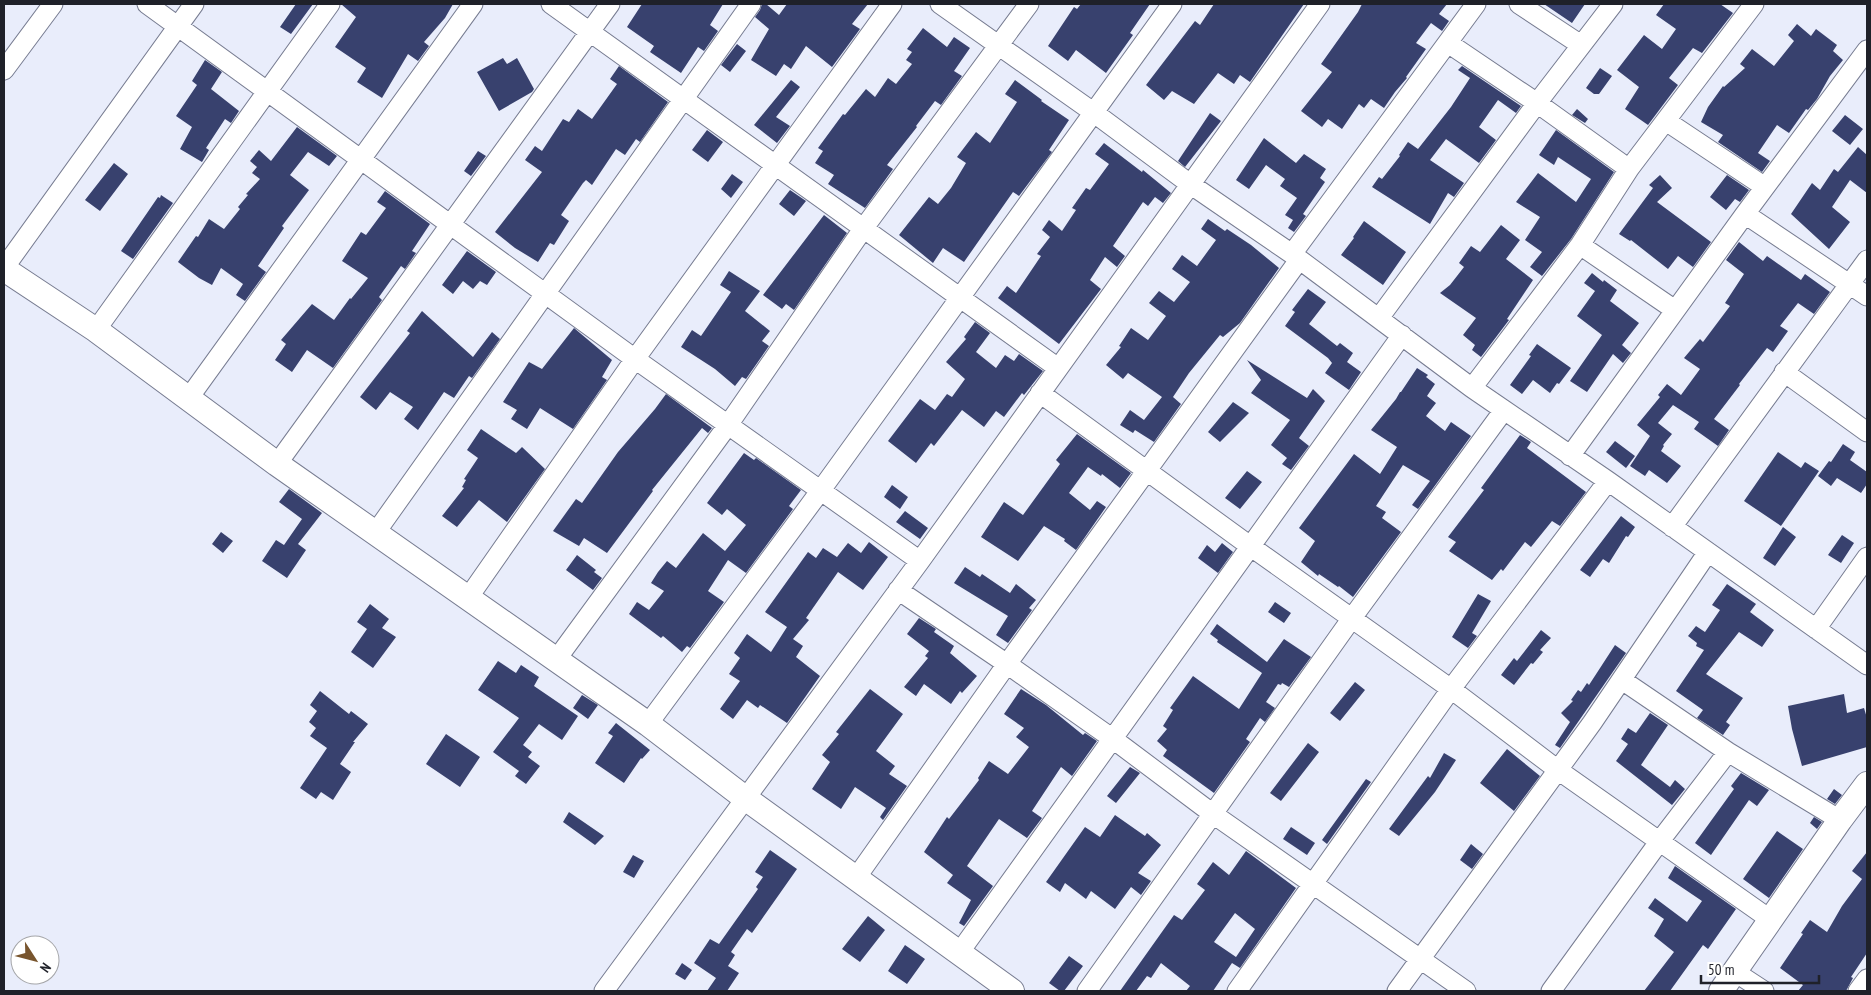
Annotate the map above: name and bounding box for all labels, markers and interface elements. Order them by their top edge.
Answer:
north arrow [10,935,60,985]
scale bar [1701,952,1818,984]
text: N [36,959,55,976]
text: 50 m [1708,960,1734,979]

